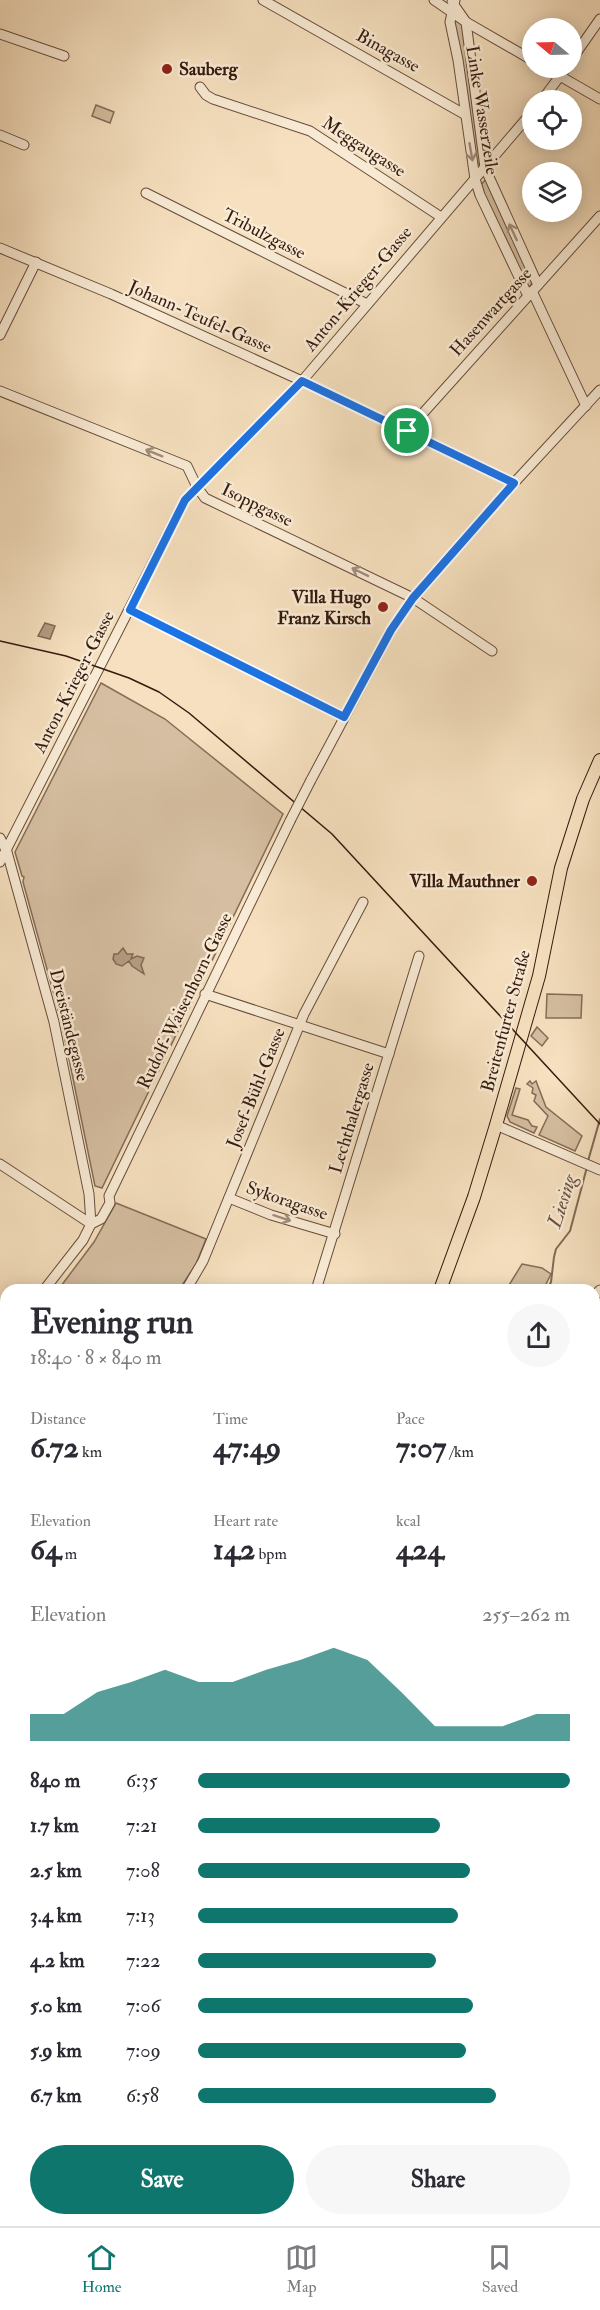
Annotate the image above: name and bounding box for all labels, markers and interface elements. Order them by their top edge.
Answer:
north arrow [522,18,582,78]
map controls [522,18,582,222]
street label: Binagasse [352,24,424,78]
street label: Linke Wasserzeile [460,44,504,177]
place label: Sauberg [179,58,239,81]
marker: Sauberg [160,62,174,76]
button: locate [522,90,582,150]
street label: Meggaugasse [318,111,411,183]
one-way arrow [465,142,476,162]
button: layers [522,162,582,222]
street label: Tribulzgasse [219,203,310,265]
street label: Anton-Krieger-Gasse [298,221,417,357]
one-way arrow [506,223,517,241]
street label: Hasenwartgasse [445,262,537,361]
street label: Johann-Teufel-Gasse [124,275,276,359]
pin [381,405,432,456]
icon: arrive [390,414,423,447]
one-way arrow [145,447,164,458]
street label: Isoppgasse [218,478,297,532]
one-way arrow [352,566,370,578]
place label: Villa Hugo Franz Kirsch [277,586,372,630]
marker: Villa Hugo Franz Kirsch [376,600,390,614]
street label: Anton-Krieger-Gasse [28,607,120,758]
place label: Villa Mauthner [408,870,520,893]
marker: Villa Mauthner [525,874,539,888]
street label: Rudolf-Waisenhorn-Gasse [132,909,238,1093]
street label: Breitenfurter Straße [476,947,536,1095]
street label: Dreiständegasse [44,967,94,1084]
street label: Josef-Bühl-Gasse [221,1024,291,1153]
street label: Lechthalergasse [324,1059,380,1176]
water label: Liesing [541,1170,583,1232]
street label: Sykoragasse [243,1176,331,1226]
one-way arrow [272,1213,291,1224]
text: Evening run [30,1302,193,1343]
button: share [507,1304,570,1367]
text: 18:40 · 8 × 840 m [30,1345,162,1370]
text: Distance [30,1409,86,1429]
text: Time [213,1409,248,1429]
text: Pace [396,1409,425,1429]
text: 6.72 [30,1429,79,1466]
text: 47:49 [213,1429,281,1466]
text: 7:07 [396,1429,446,1466]
text: km [79,1442,102,1462]
text: /km [446,1442,474,1462]
text: Elevation [30,1511,91,1531]
text: Heart rate [213,1511,278,1531]
text: kcal [396,1511,421,1531]
text: 64 [30,1531,61,1568]
text: 142 [213,1531,255,1568]
text: 424 [396,1531,444,1568]
text: m [61,1544,77,1564]
text: bpm [255,1544,287,1564]
text: Elevation [30,1602,106,1627]
text: 255–262 m [482,1602,570,1627]
text: 840 m [30,1768,80,1793]
text: 6:35 [126,1768,158,1793]
text: 1.7 km [30,1813,79,1838]
text: 7:21 [126,1813,157,1838]
text: 2.5 km [30,1858,82,1883]
text: 7:08 [126,1858,160,1883]
text: 3.4 km [30,1903,82,1928]
text: 7:13 [126,1903,155,1928]
text: 4.2 km [30,1948,84,1973]
text: 7:22 [126,1948,160,1973]
text: 5.0 km [30,1993,82,2018]
text: 7:06 [126,1993,160,2018]
text: 5.9 km [30,2038,82,2063]
text: 7:09 [126,2038,161,2063]
text: 6.7 km [30,2083,82,2108]
text: 6:58 [126,2083,159,2108]
button: Save [30,2145,294,2214]
button: Share [306,2145,570,2214]
tab: Home [82,2241,121,2297]
tab: Map [285,2241,318,2297]
tab: Saved [482,2241,518,2297]

